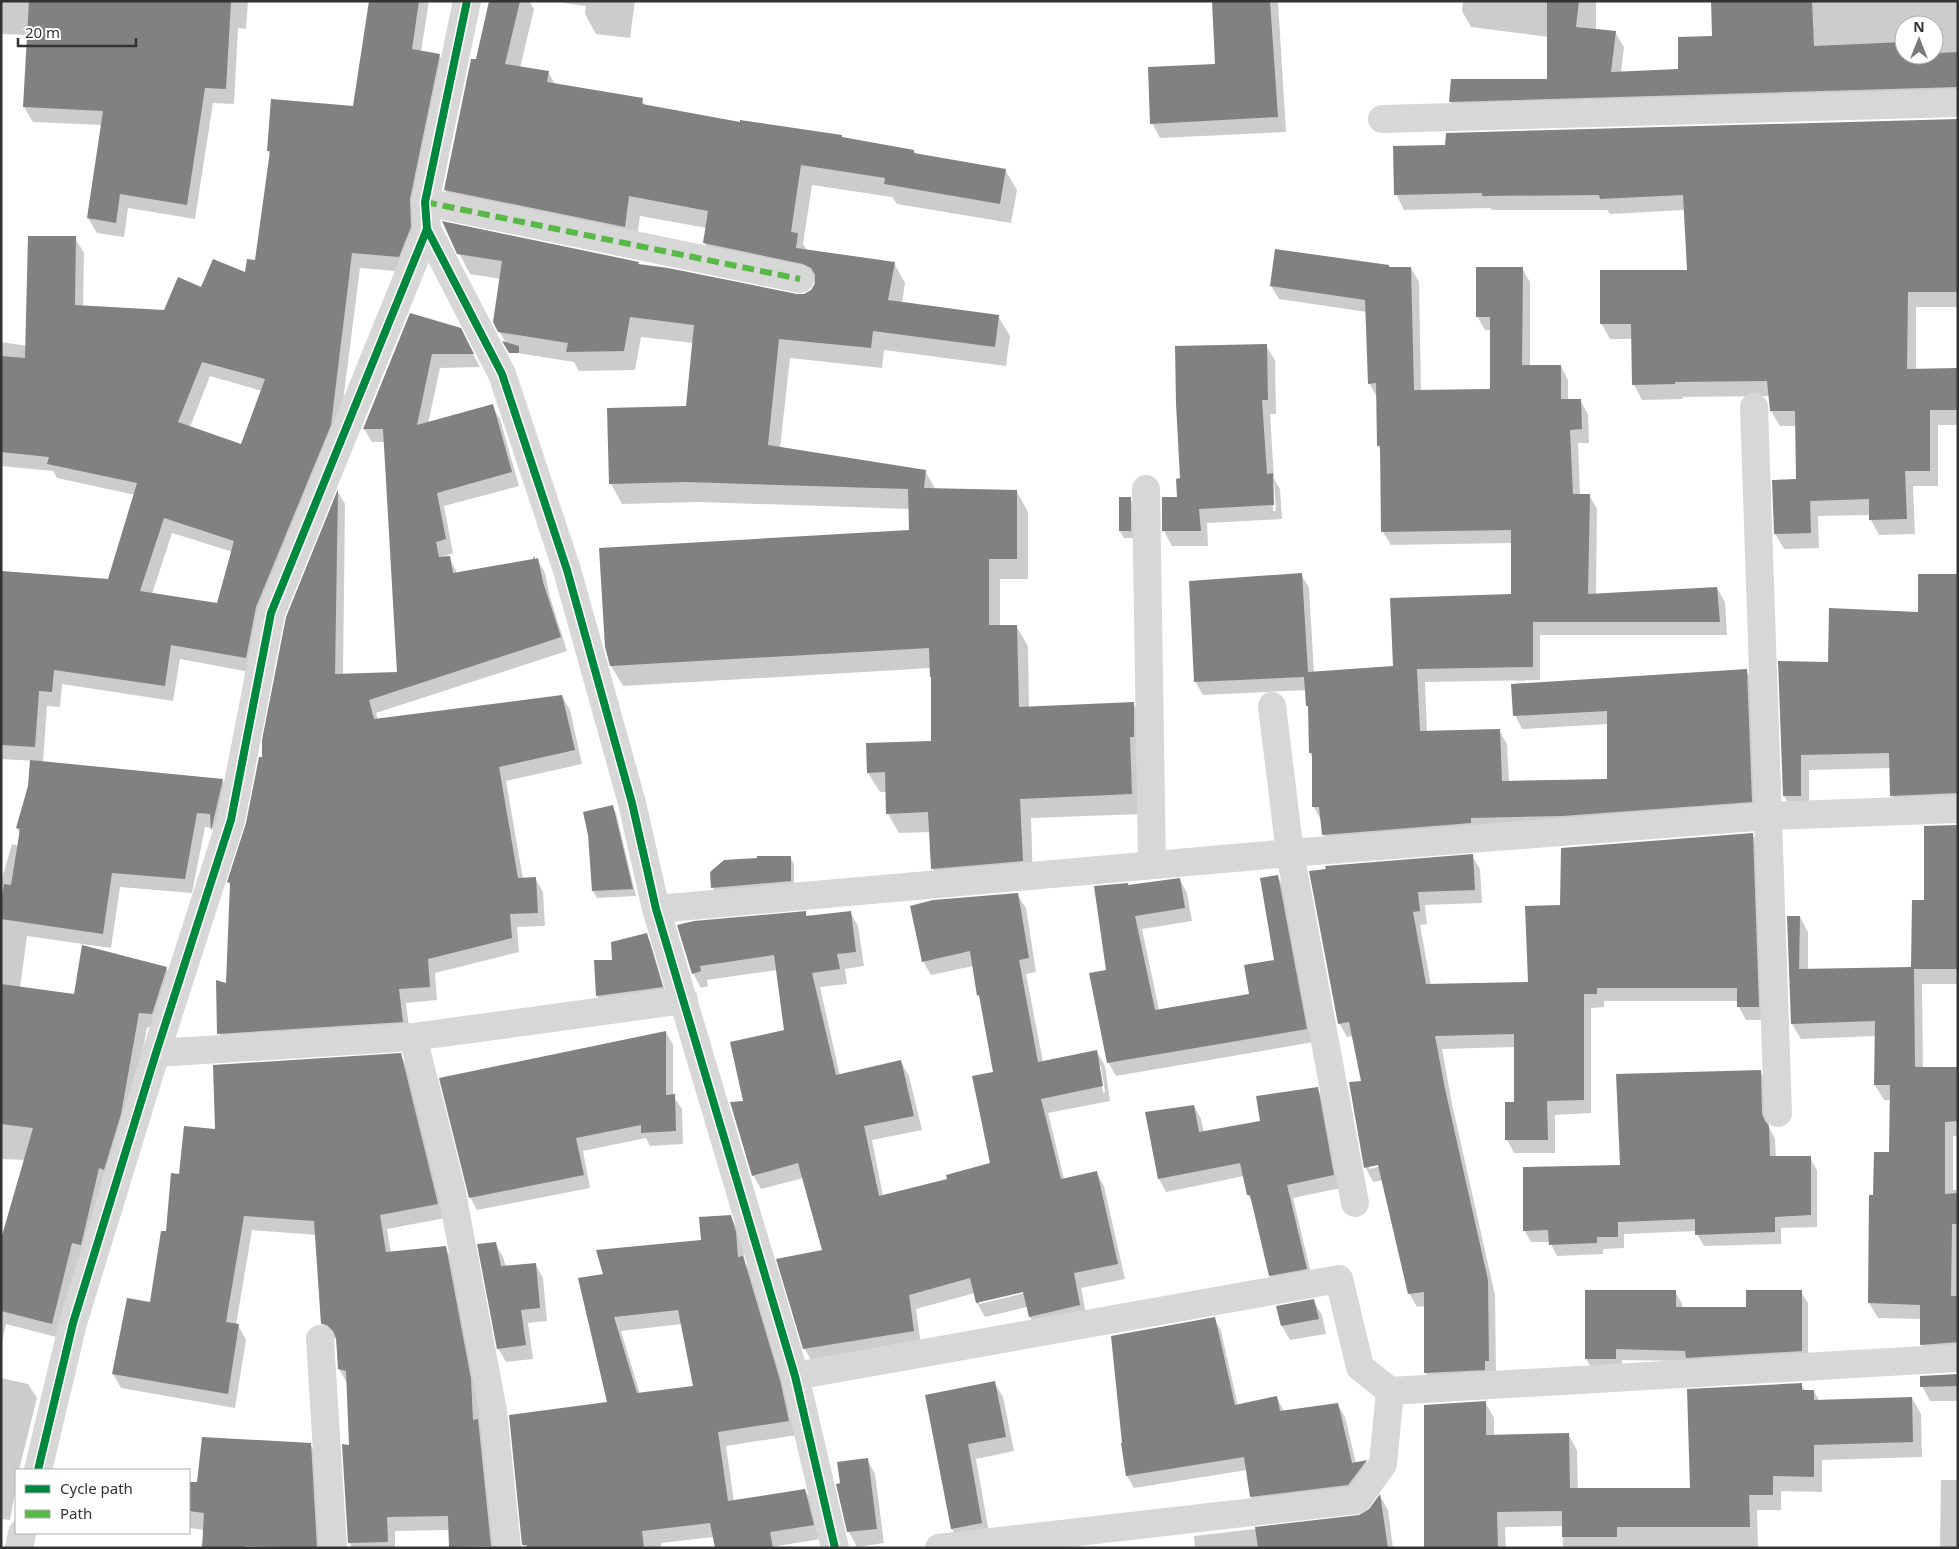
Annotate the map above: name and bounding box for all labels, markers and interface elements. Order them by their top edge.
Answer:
scale bar [18,15,135,47]
north arrow [1894,15,1944,65]
text: N [1913,17,1925,36]
text: 20 m [25,22,60,42]
legend [15,1469,190,1534]
text: Cycle path [60,1478,133,1498]
text: Path [60,1503,92,1523]

